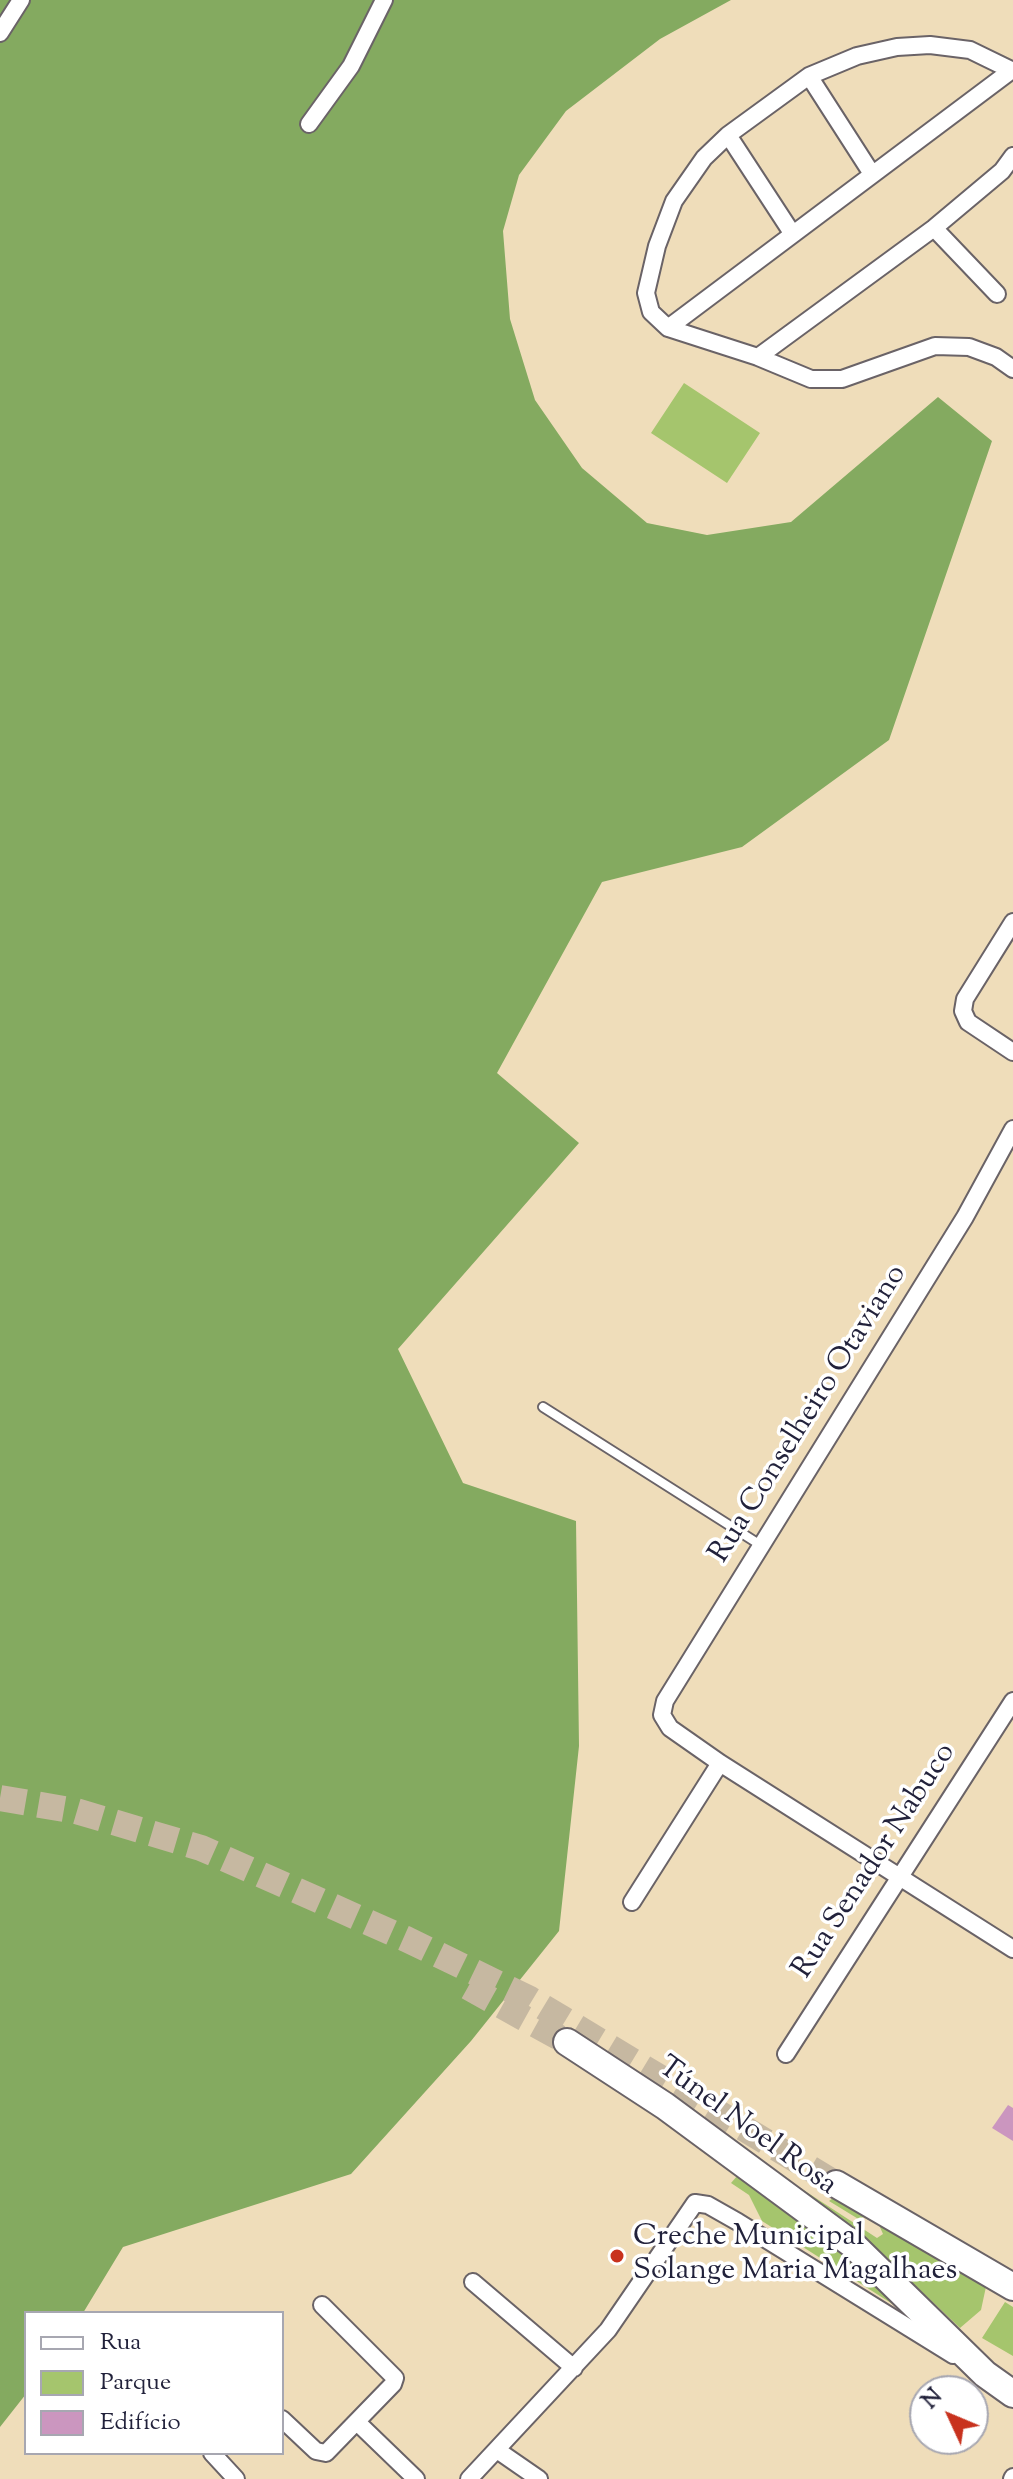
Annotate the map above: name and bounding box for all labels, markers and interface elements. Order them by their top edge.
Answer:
street label: Rua Conselheiro Otaviano [703,1259,917,1571]
street label: Rua Senador Nabuco [787,1738,965,1986]
street label: Túnel Noel Rosa [649,2051,843,2205]
place label: Creche Municipal Solange Maria Magalhaes [633,2221,957,2292]
marker: Creche Municipal Solange Maria Magalhaes [608,2247,626,2265]
legend [24,2311,284,2455]
text: Rua [100,2326,141,2360]
text: Parque [100,2366,171,2400]
north arrow [909,2375,989,2455]
text: N [916,2382,951,2417]
text: Edifício [100,2406,181,2440]

